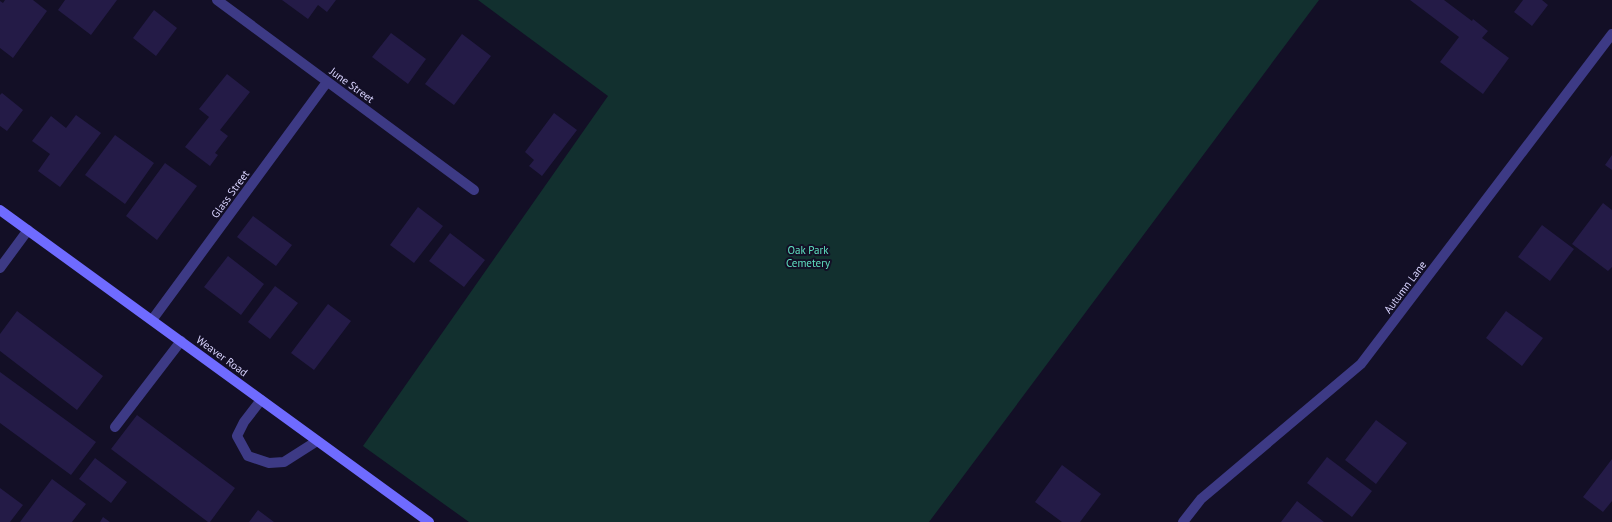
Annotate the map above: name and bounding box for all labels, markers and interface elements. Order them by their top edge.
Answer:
street label: June Street [326,64,377,106]
street label: Glass Street [208,167,252,221]
park label: Oak Park Cemetery [786,243,831,270]
street label: Autumn Lane [1381,258,1430,316]
street label: Weaver Road [193,333,251,379]

